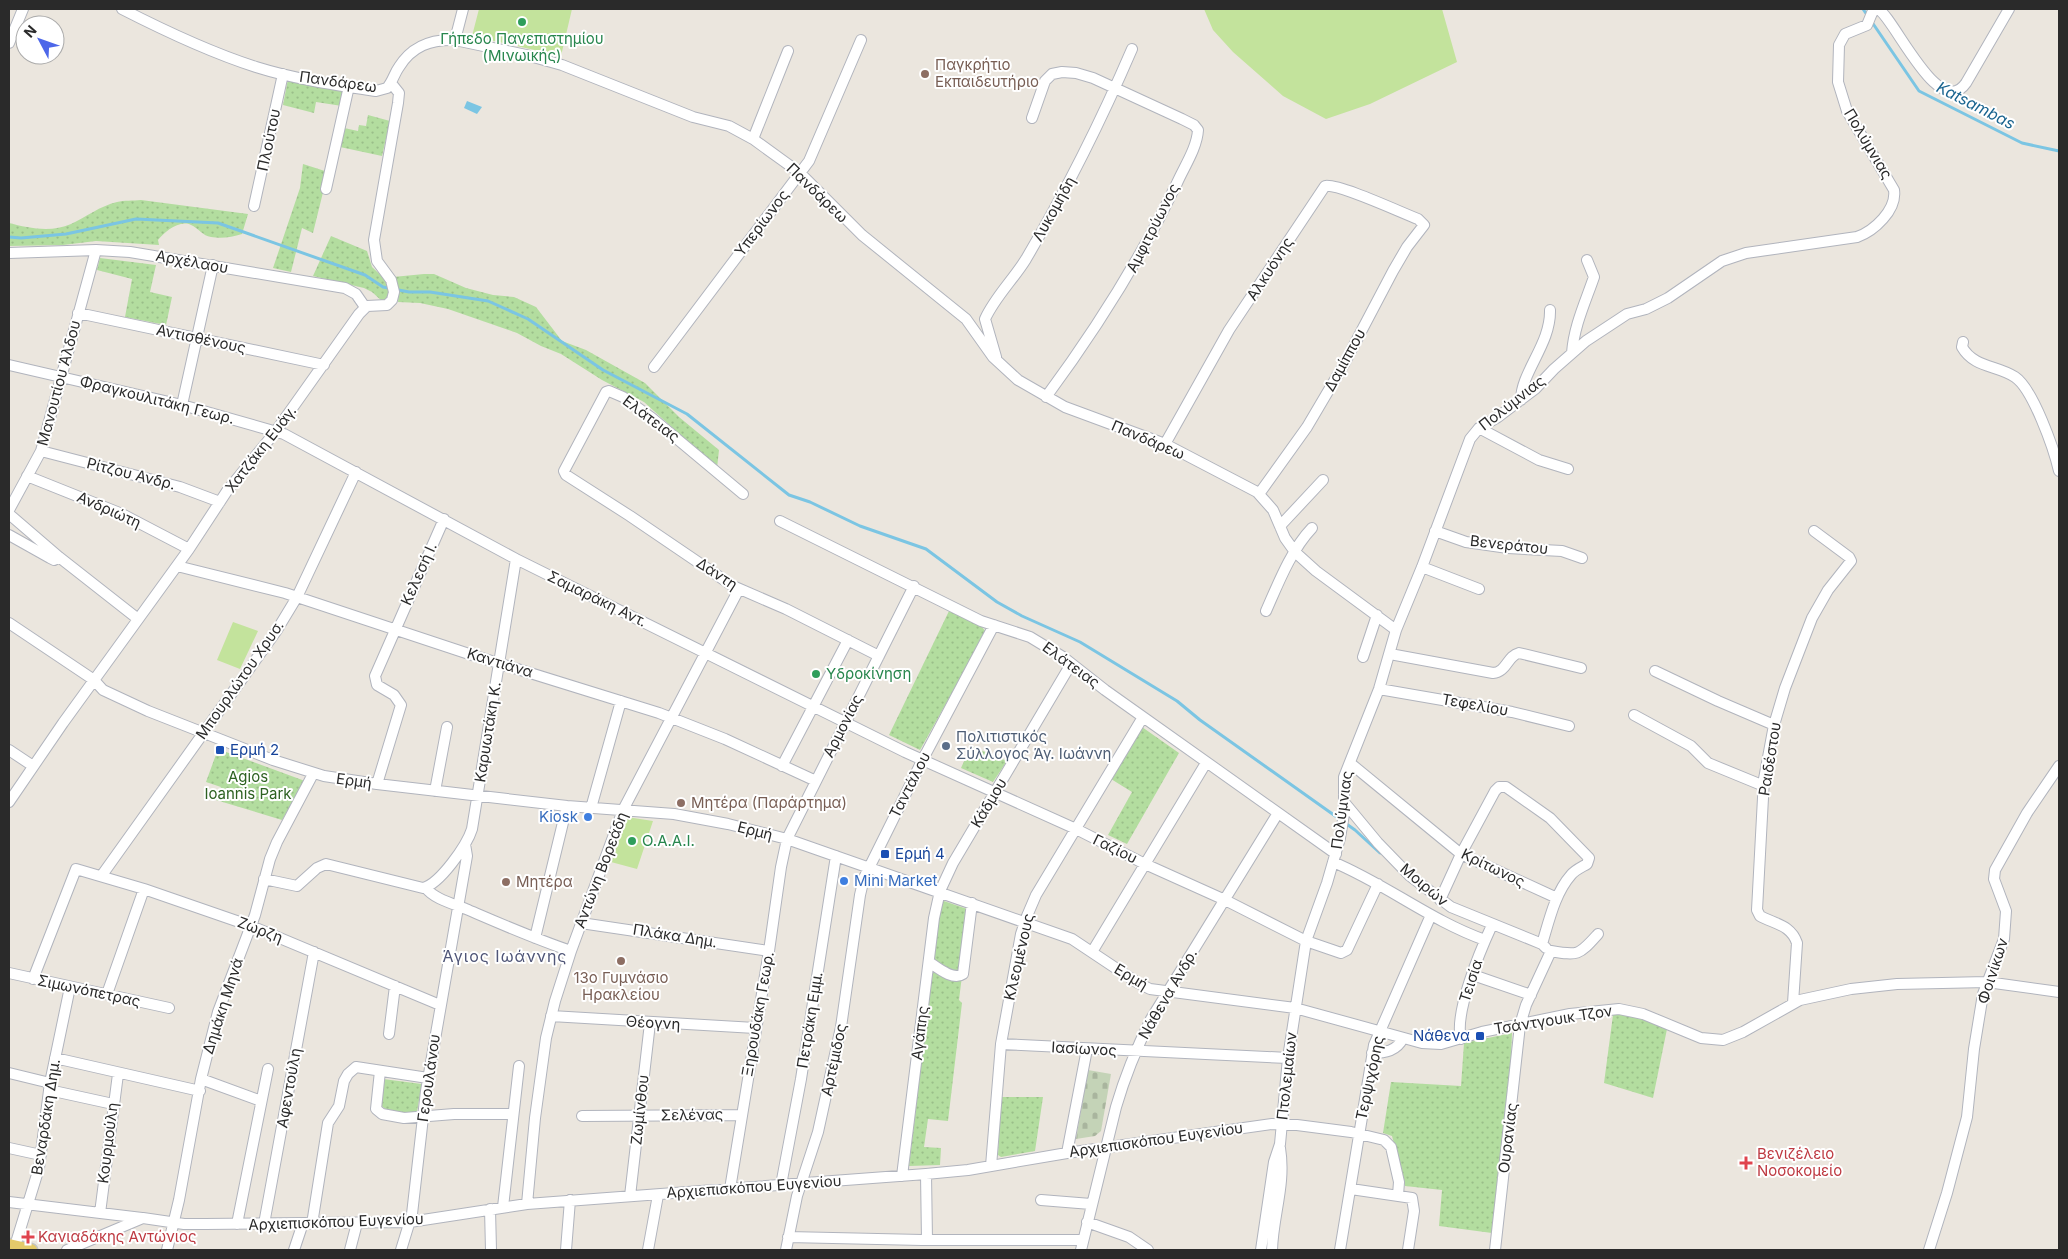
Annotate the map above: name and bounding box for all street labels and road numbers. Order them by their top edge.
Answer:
street label: Πανδάρεω [298,67,378,96]
street label: Πολύμνιας [1840,105,1897,182]
street label: Πλούτου [253,107,284,173]
street label: Πανδάρεω [783,159,852,227]
street label: Λυκομήδη [1028,173,1079,245]
street label: Αμφιτρύωνος [1122,180,1183,276]
street label: Υπερίωνος [730,186,793,260]
street label: Αλκυόνης [1242,234,1297,304]
street label: Αρχέλαου [154,246,230,277]
street label: Μανουτίου Άλδου [33,318,84,448]
street label: Αντισθένους [155,320,248,357]
street label: Δαμίππου [1320,325,1370,394]
street label: Φραγκουλιτάκη Γεωρ. [78,371,237,428]
street label: Πολύμνιας [1475,371,1549,434]
street label: Ελάτειας [619,391,683,446]
street label: Χατζάκη Ευάγ. [221,402,300,496]
street label: Πανδάρεω [1109,416,1188,464]
street label: Ρίτζου Ανδρ. [85,453,177,494]
street label: Ανδριώτη [74,487,144,532]
street label: Βενεράτου [1469,531,1549,558]
street label: Κελεσή Ι. [396,539,441,608]
street label: Δάντη [693,553,741,594]
street label: Σαμαράκη Αντ. [545,566,650,631]
street label: Μπουρλώτου Χρυσ. [192,617,288,743]
street label: Ελάτειας [1039,637,1104,692]
street label: Καντιάνα [465,643,535,682]
street label: Καρυωτάκη Κ. [470,680,505,784]
street label: Τεφελίου [1440,689,1510,720]
street label: Αρμονίας [819,691,867,761]
street label: Ραιδέστου [1754,721,1785,797]
street label: Ταντάλου [885,749,934,821]
street label: Ερμή [335,769,373,792]
street label: Πολύμνιας [1327,770,1356,850]
street label: Κάδμου [966,774,1011,831]
street label: Αντώνη Βορεάδη [570,809,631,931]
street label: Ερμή [735,817,775,844]
street label: Γαζίου [1090,830,1141,867]
street label: Κρίτωνος [1458,844,1528,891]
street label: Μοιρών [1396,859,1452,910]
street label: Ζώρζη [235,912,286,947]
street label: Κλεομένους [999,912,1038,1002]
street label: Πλάκα Δημ. [632,919,719,952]
street label: Φοινίκων [1973,935,2012,1006]
street label: Νάθενα Ανδρ. [1134,945,1201,1043]
street label: Ξηρουδάκη Γεωρ. [737,950,778,1078]
street label: Δημάκη Μηνά [198,955,247,1056]
street label: Τεισία [1455,957,1486,1005]
street label: Ερμή [1111,959,1152,994]
street label: Σιμωνόπετρας [36,970,142,1011]
street label: Πετράκη Εμμ. [792,970,827,1070]
street label: Τσάντγουικ Τζον [1492,1001,1614,1038]
street label: Αγάπης [907,1005,932,1061]
street label: Θέογνη [625,1012,681,1033]
street label: Αρτέμιδος [817,1022,850,1098]
street label: Πτολεμαίων [1272,1031,1301,1121]
street label: Γερουλάνου [413,1033,444,1123]
street label: Τερψιχόρης [1351,1034,1388,1122]
street label: Ιασίωνος [1051,1037,1117,1060]
street label: Αφεντούλη [272,1046,305,1130]
street label: Βεναρδάκη Δημ. [27,1057,64,1176]
street label: Ζωμίνθου [626,1074,653,1146]
street label: Κουρμούλη [93,1101,122,1185]
street label: Ουρανίας [1494,1102,1521,1174]
street label: Σελένας [661,1104,723,1125]
street label: Αρχιεπισκόπου Ευγενίου [1068,1118,1244,1161]
street label: Αρχιεπισκόπου Ευγενίου [666,1171,842,1202]
street label: Αρχιεπισκόπου Ευγενίου [248,1209,424,1234]

